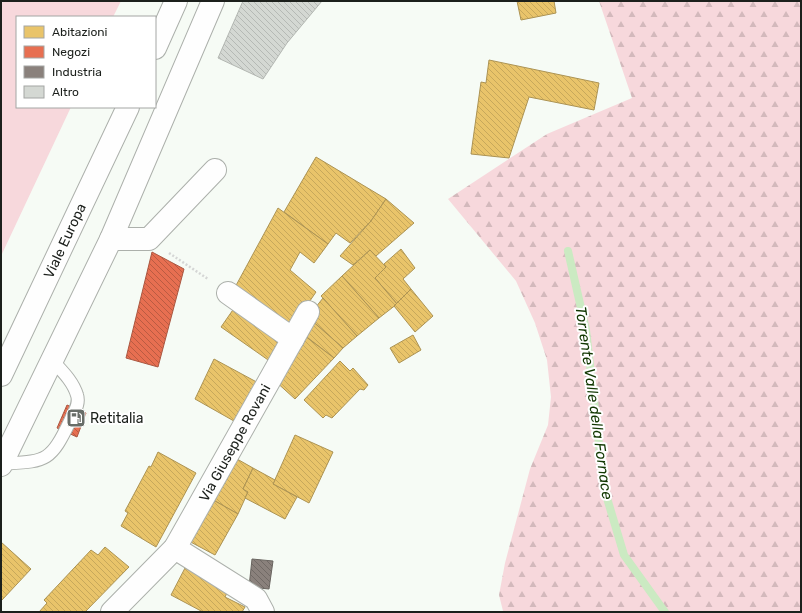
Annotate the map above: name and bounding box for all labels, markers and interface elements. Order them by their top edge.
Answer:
legend [16,16,156,108]
text: Abitazioni [52,25,108,39]
text: Negozi [52,45,90,59]
text: Industria [52,65,102,79]
text: Altro [52,85,79,99]
street label: Viale Europa [40,201,90,281]
water label: Torrente Valle della Fornace [572,305,617,501]
street label: Via Giuseppe Rovani [196,381,274,505]
fuel station icon: Retitalia [65,407,87,429]
place label: Retitalia [90,410,143,427]

